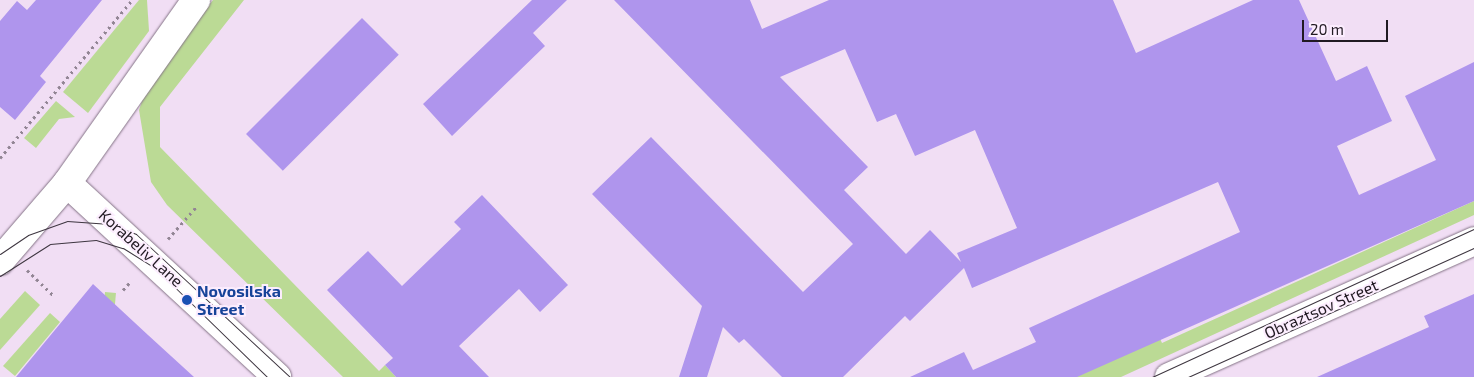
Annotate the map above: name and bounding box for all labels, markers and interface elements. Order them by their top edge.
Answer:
scale bar [1304,10,1390,42]
text: 20 m [1310,20,1344,38]
street label: Korabeliv Lane [95,205,187,291]
street label: Obraztsov Street [1261,275,1381,343]
place label: Novosilska Street [197,281,281,319]
marker: Novosilska Street [181,294,193,306]

